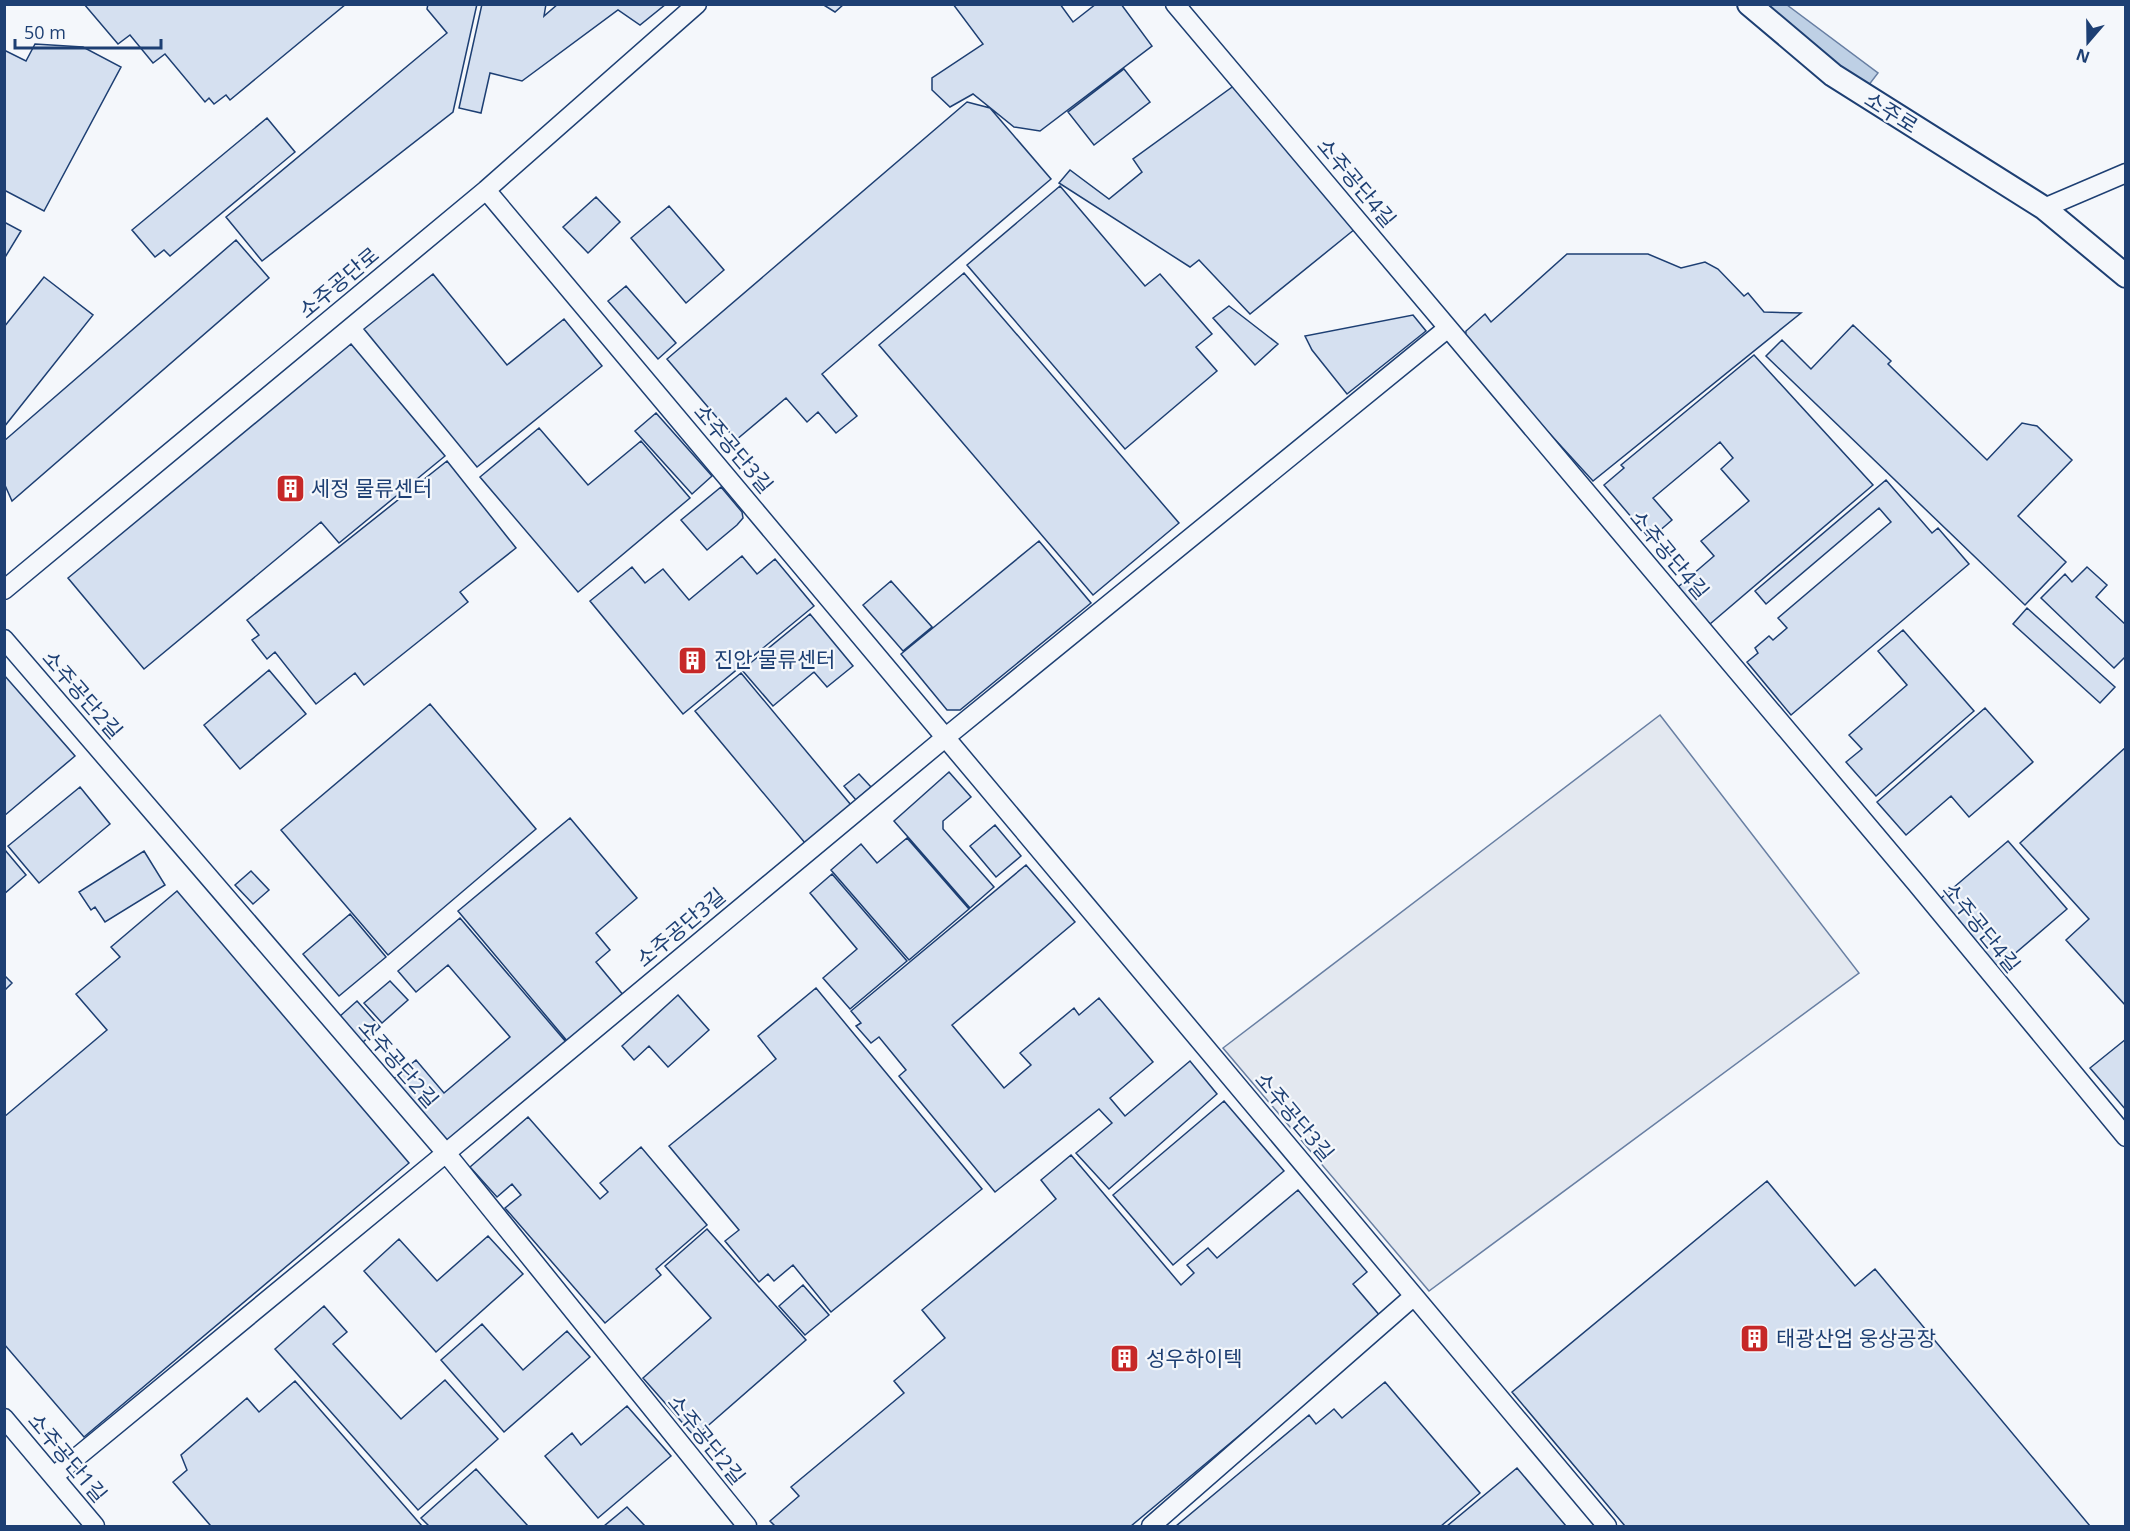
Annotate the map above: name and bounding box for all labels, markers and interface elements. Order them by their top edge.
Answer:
scale bar [15,12,160,50]
north arrow [2058,12,2118,72]
text: 50 m [24,20,66,44]
text: N [2073,44,2093,69]
street label: 소주로 [1860,85,1924,139]
street label: 소주공단4길 [1311,132,1402,233]
street label: 소주공단로 [292,240,384,324]
street label: 소주공단3길 [688,398,779,499]
building icon: 세정 물류센터 [274,473,306,505]
place label: 세정 물류센터 [311,474,432,502]
street label: 소주공단4길 [1624,504,1715,605]
street label: 소주공단2길 [37,644,129,745]
building icon: 진안 물류센터 [677,644,709,676]
place label: 진안 물류센터 [714,645,835,673]
street label: 소주공단4길 [1937,876,2027,978]
street label: 소주공단3길 [630,882,731,973]
street label: 소주공단2길 [353,1013,445,1114]
street label: 소주공단3길 [1249,1066,1340,1167]
building icon: 태광산업 웅상공장 [1739,1323,1771,1355]
place label: 태광산업 웅상공장 [1776,1324,1936,1352]
building icon: 성우하이텍 [1109,1343,1141,1375]
place label: 성우하이텍 [1146,1344,1243,1372]
street label: 소주공단2길 [662,1388,752,1490]
street label: 소주공단1길 [22,1407,113,1508]

